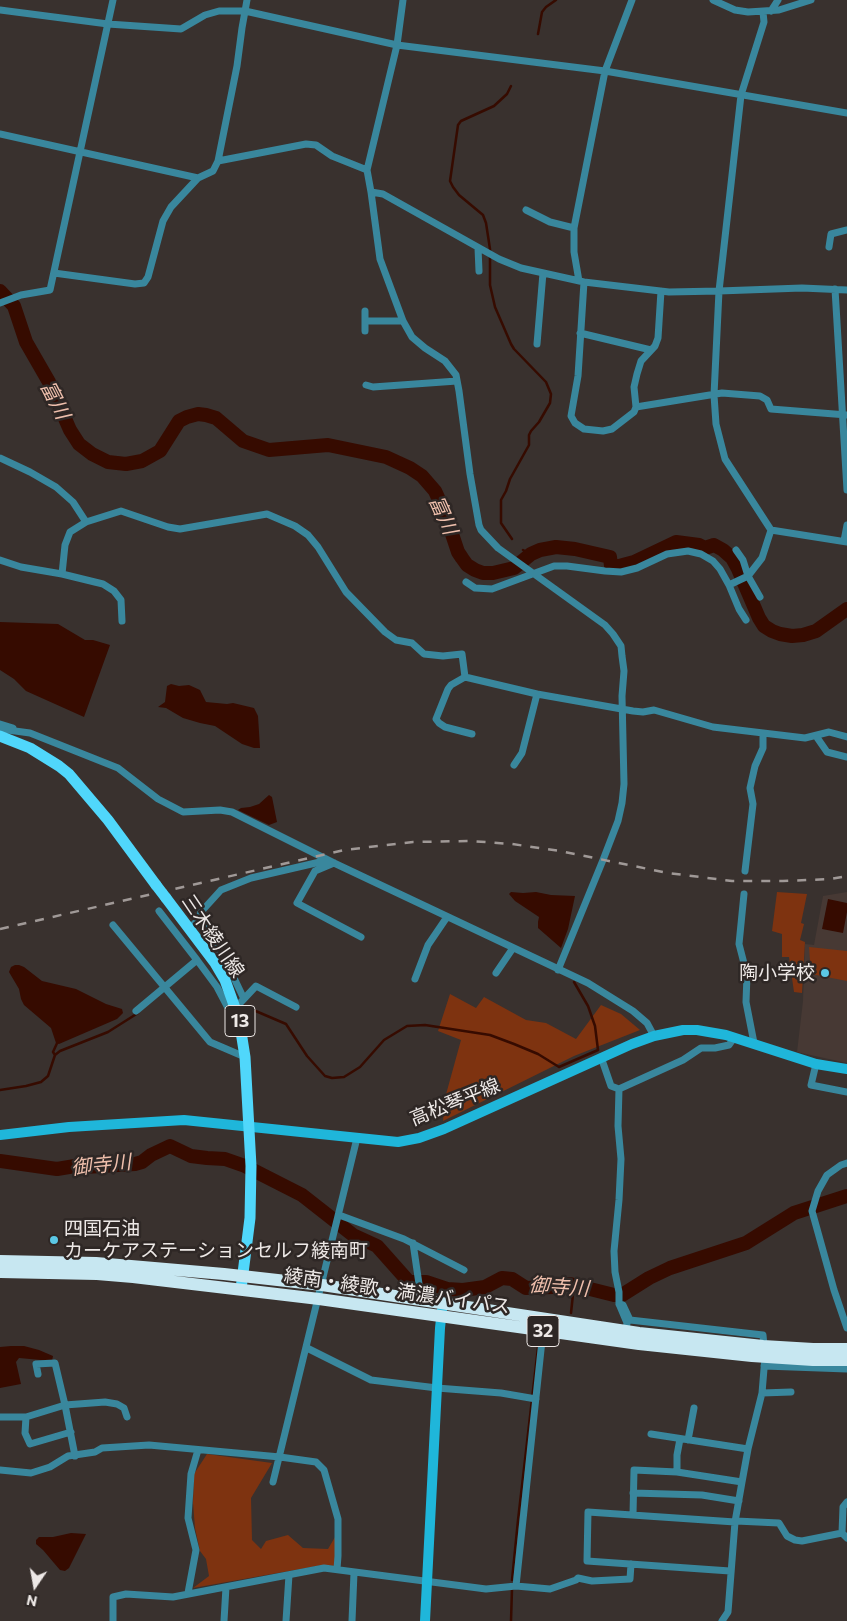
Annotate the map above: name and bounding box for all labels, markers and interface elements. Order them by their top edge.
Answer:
water label: 富川 [35,377,75,423]
water label: 富川 [424,492,462,538]
street label: 三木綾川線 [177,890,249,982]
place label: 陶小学校 [739,962,815,984]
marker: 陶小学校 [819,967,831,979]
road number: 13 [225,1006,255,1036]
street label: 高松琴平線 [407,1074,503,1130]
water label: 御寺川 [70,1150,132,1180]
place label: 四国石油 カーケアステーションセルフ綾南町 [64,1218,368,1262]
marker: 四国石油 カーケアステーションセルフ綾南町 [48,1234,60,1246]
street label: 綾南・綾歌・満濃バイパス [283,1264,511,1318]
water label: 御寺川 [528,1273,590,1301]
road number: 32 [527,1315,559,1346]
north arrow [10,1561,60,1611]
text: N [25,1592,39,1611]

